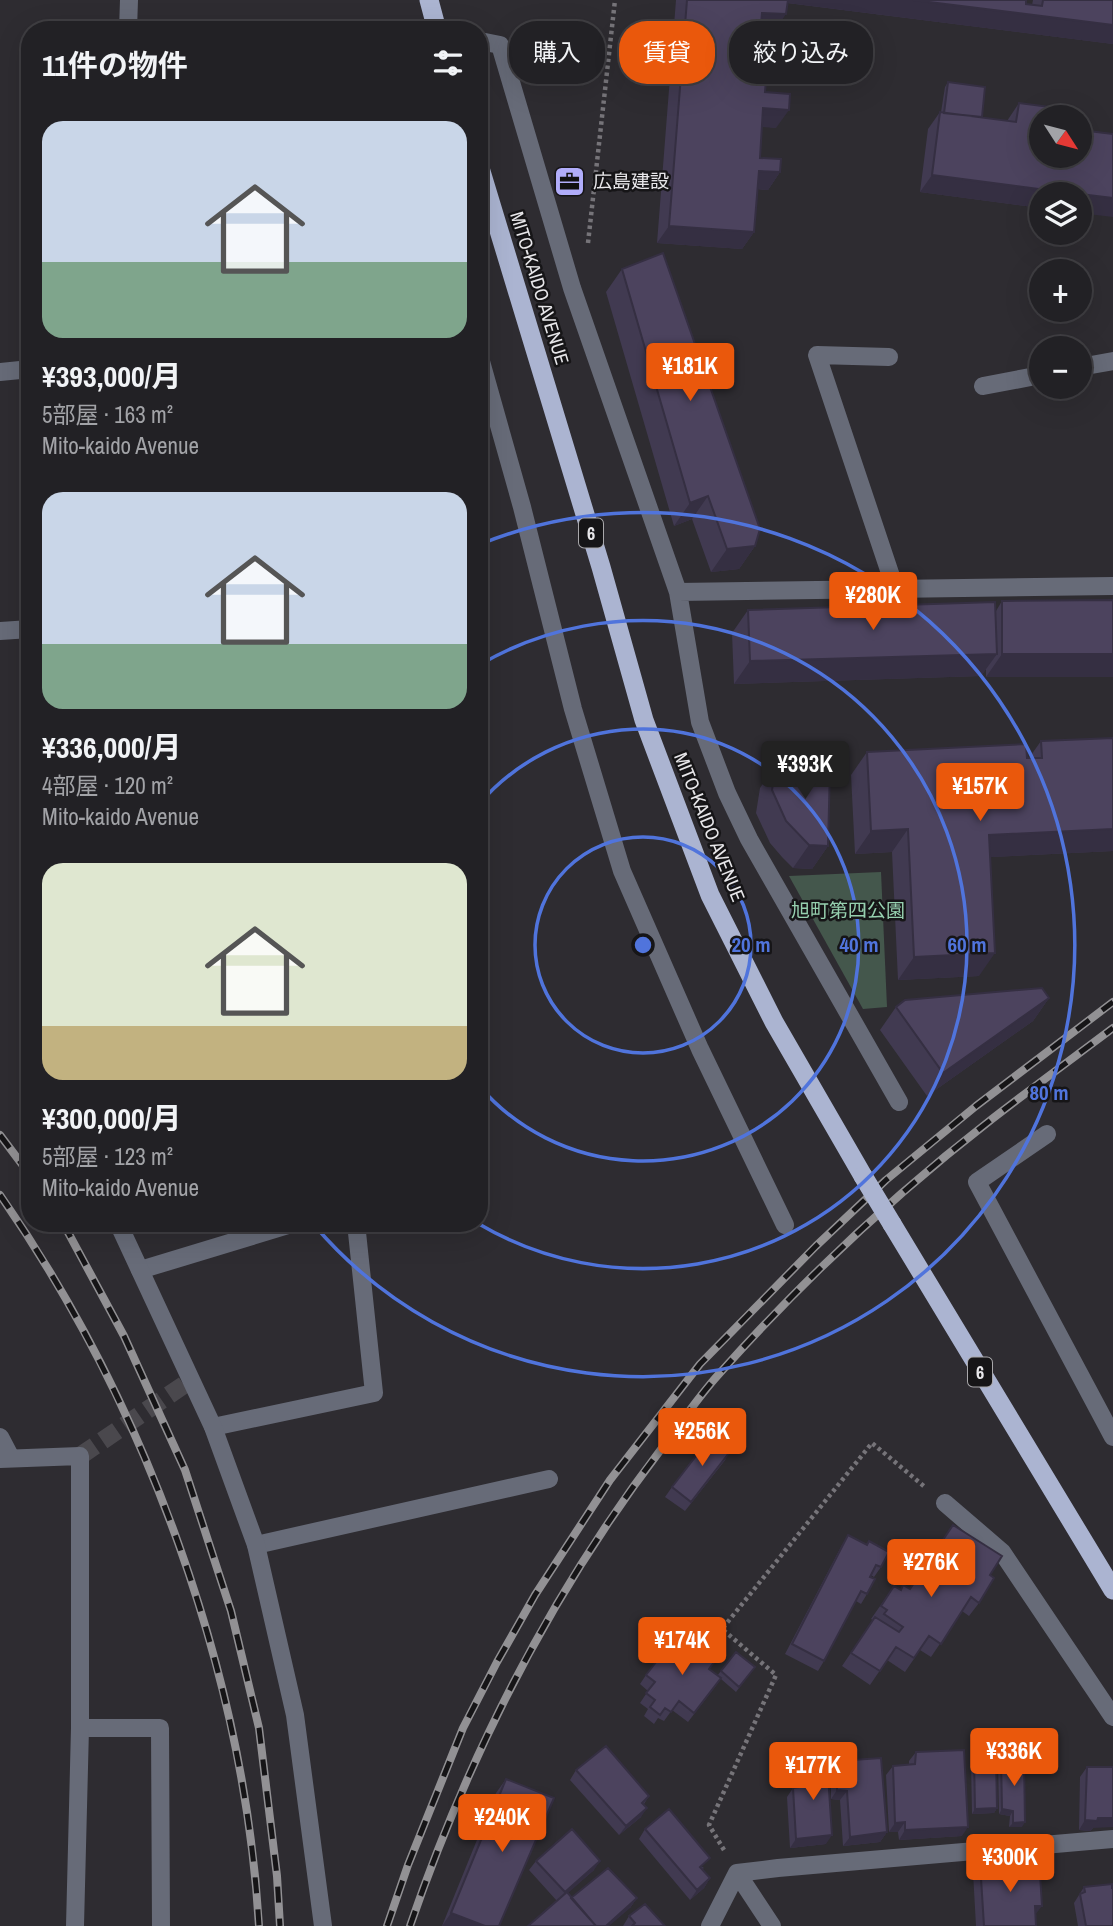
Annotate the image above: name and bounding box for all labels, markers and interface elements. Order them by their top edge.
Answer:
chip: 購入 [509,21,605,84]
chip: 賃貸 [619,21,715,84]
chip: 絞り込み [729,21,873,84]
icon: filters [429,44,467,82]
text: 11件の物件 [42,45,188,85]
north arrow [1029,105,1092,168]
map controls [1029,105,1092,399]
office icon: 広島建設 [553,164,587,198]
icon: home [192,166,318,292]
place label: 広島建設 [593,168,669,194]
button: layers [1029,182,1092,245]
street label: MITO-KAIDO AVENUE [504,208,576,368]
button: + [1029,259,1092,322]
button: − [1029,336,1092,399]
pin: ¥181K [641,344,739,403]
text: ¥181K [662,350,718,381]
text: ¥393,000/月 [42,356,181,396]
text: 5部屋 · 163 m² [42,399,173,430]
text: Mito-kaido Avenue [42,430,199,461]
road number: 6 [579,518,603,548]
icon: home [192,537,318,663]
pin: ¥280K [824,572,922,632]
text: ¥280K [845,579,901,610]
text: ¥336,000/月 [42,727,181,767]
pin: ¥393K [756,742,854,801]
text: ¥393K [777,748,833,779]
street label: MITO-KAIDO AVENUE [668,749,752,905]
pin: ¥157K [931,764,1029,823]
text: 4部屋 · 120 m² [42,770,173,801]
text: ¥157K [952,770,1008,801]
text: Mito-kaido Avenue [42,801,199,832]
park label: 旭町第四公園 [791,897,905,923]
icon: home [192,908,318,1034]
text: 20 m [731,930,771,959]
text: 40 m [839,930,879,959]
text: 60 m [947,930,987,959]
centre of rings [631,933,655,957]
text: 80 m [1029,1078,1069,1107]
text: ¥300,000/月 [42,1098,181,1138]
text: 5部屋 · 123 m² [42,1141,173,1172]
text: Mito-kaido Avenue [42,1172,199,1203]
road number: 6 [968,1358,992,1386]
pin: ¥256K [653,1408,751,1468]
text: ¥256K [674,1415,730,1446]
pin: ¥276K [882,1540,980,1599]
text: ¥276K [903,1546,959,1577]
pin: ¥174K [633,1618,731,1677]
text: ¥174K [654,1624,710,1655]
pin: ¥336K [965,1728,1063,1788]
text: ¥336K [986,1735,1042,1766]
pin: ¥177K [764,1742,862,1802]
text: ¥177K [785,1749,841,1780]
pin: ¥240K [453,1794,551,1854]
text: ¥240K [474,1801,530,1832]
pin: ¥300K [961,1834,1059,1894]
text: ¥300K [982,1841,1038,1872]

